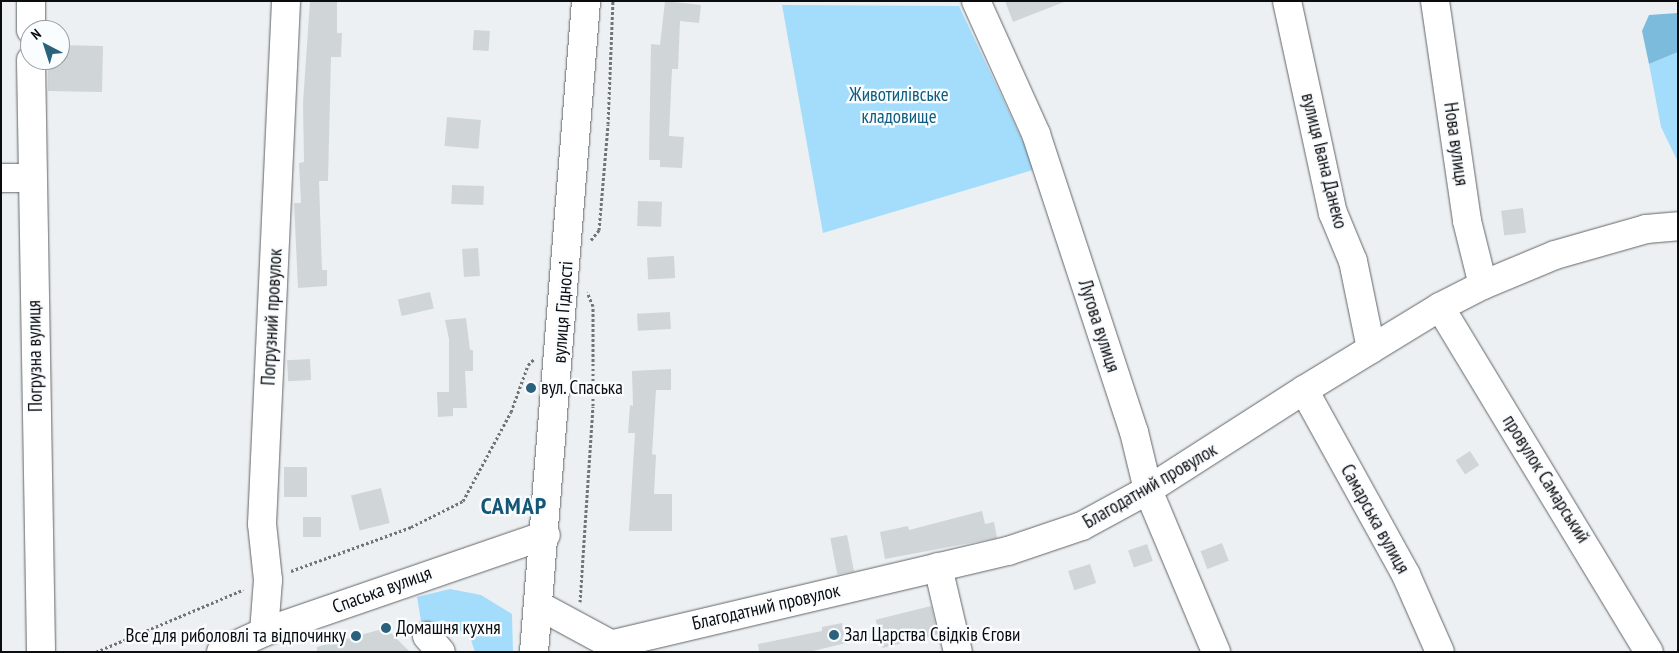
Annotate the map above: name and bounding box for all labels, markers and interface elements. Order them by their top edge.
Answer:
north arrow [20,20,70,70]
text: N [27,25,45,44]
park label: Животилівське кладовище [849,84,949,128]
street label: вулиця Івана Данеко [1296,91,1352,231]
street label: Нова вулиця [1439,101,1473,187]
street label: Погрузний провулок [257,248,287,386]
street label: вулиця Гідності [548,260,578,364]
street label: Лугова вулиця [1073,277,1125,375]
street label: Погрузна вулиця [23,300,47,412]
place label: вул. Спаська [541,377,624,399]
marker: вул. Спаська [525,382,537,394]
street label: провулок Самарський [1497,411,1595,547]
street label: Благодатний провулок [1079,438,1221,534]
street label: Самарська вулиця [1336,460,1414,578]
district label: САМАР [480,492,548,520]
street label: Спаська вулиця [329,562,435,618]
street label: Благодатний провулок [690,579,842,635]
place label: Домашня кухня [396,617,501,639]
marker: Домашня кухня [380,622,392,634]
place label: Зал Царства Свідків Єгови [844,624,1020,646]
place label: Все для риболовлі та відпочинку [126,625,346,647]
marker: Зал Царства Свідків Єгови [828,629,840,641]
marker: Все для риболовлі та відпочинку [350,630,362,642]

